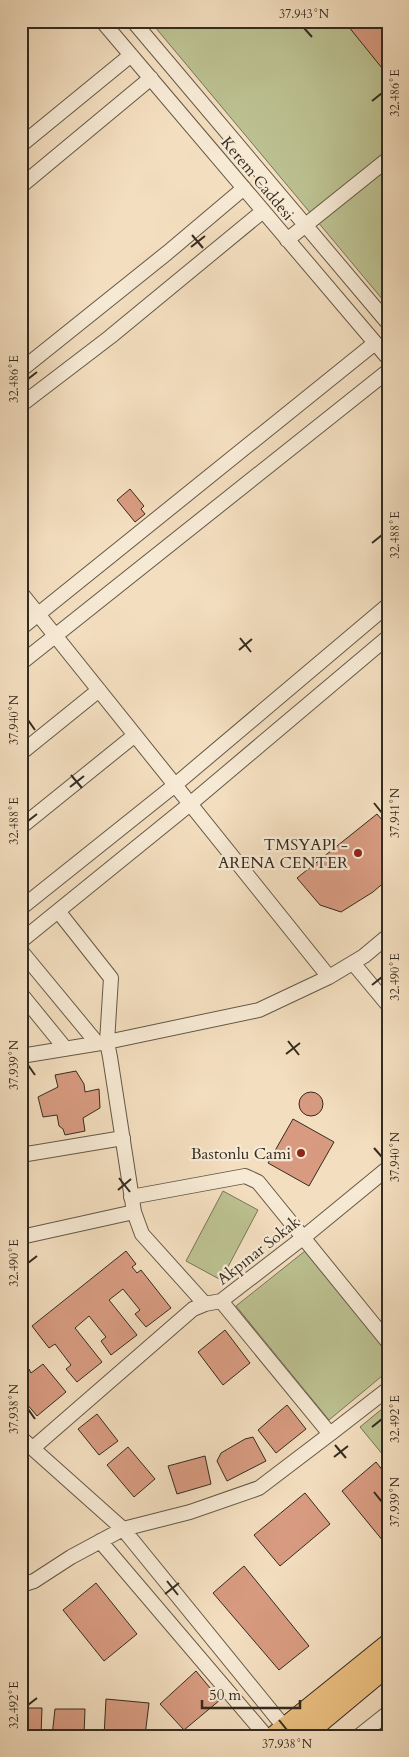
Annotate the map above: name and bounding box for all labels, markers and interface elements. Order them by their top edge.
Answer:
text: 37.943°N [279,6,330,22]
text: 32.486°E [387,69,403,117]
street label: Kerem Caddesi [216,132,299,226]
text: 32.486°E [6,355,22,403]
text: 32.488°E [387,511,403,559]
text: 37.940°N [6,694,22,745]
text: 37.941°N [387,787,403,838]
text: 32.488°E [6,797,22,845]
place label: TMSYAPI - ARENA CENTER [218,834,348,874]
marker: TMSYAPI - ARENA CENTER [352,847,364,859]
text: 32.490°E [387,953,403,1001]
text: 37.939°N [6,1039,22,1090]
text: 37.940°N [387,1131,403,1182]
place label: Bastonlu Cami [191,1143,292,1165]
marker: Bastonlu Cami [295,1147,307,1159]
street label: Akpınar Sokak [213,1211,305,1290]
text: 32.490°E [6,1239,22,1287]
text: 37.938°N [6,1383,22,1434]
text: 32.492°E [387,1395,403,1443]
text: 37.939°N [387,1476,403,1527]
scale bar [202,1677,299,1709]
text: 32.492°E [6,1681,22,1729]
text: 50 m [209,1685,241,1705]
text: 37.938°N [262,1736,313,1752]

